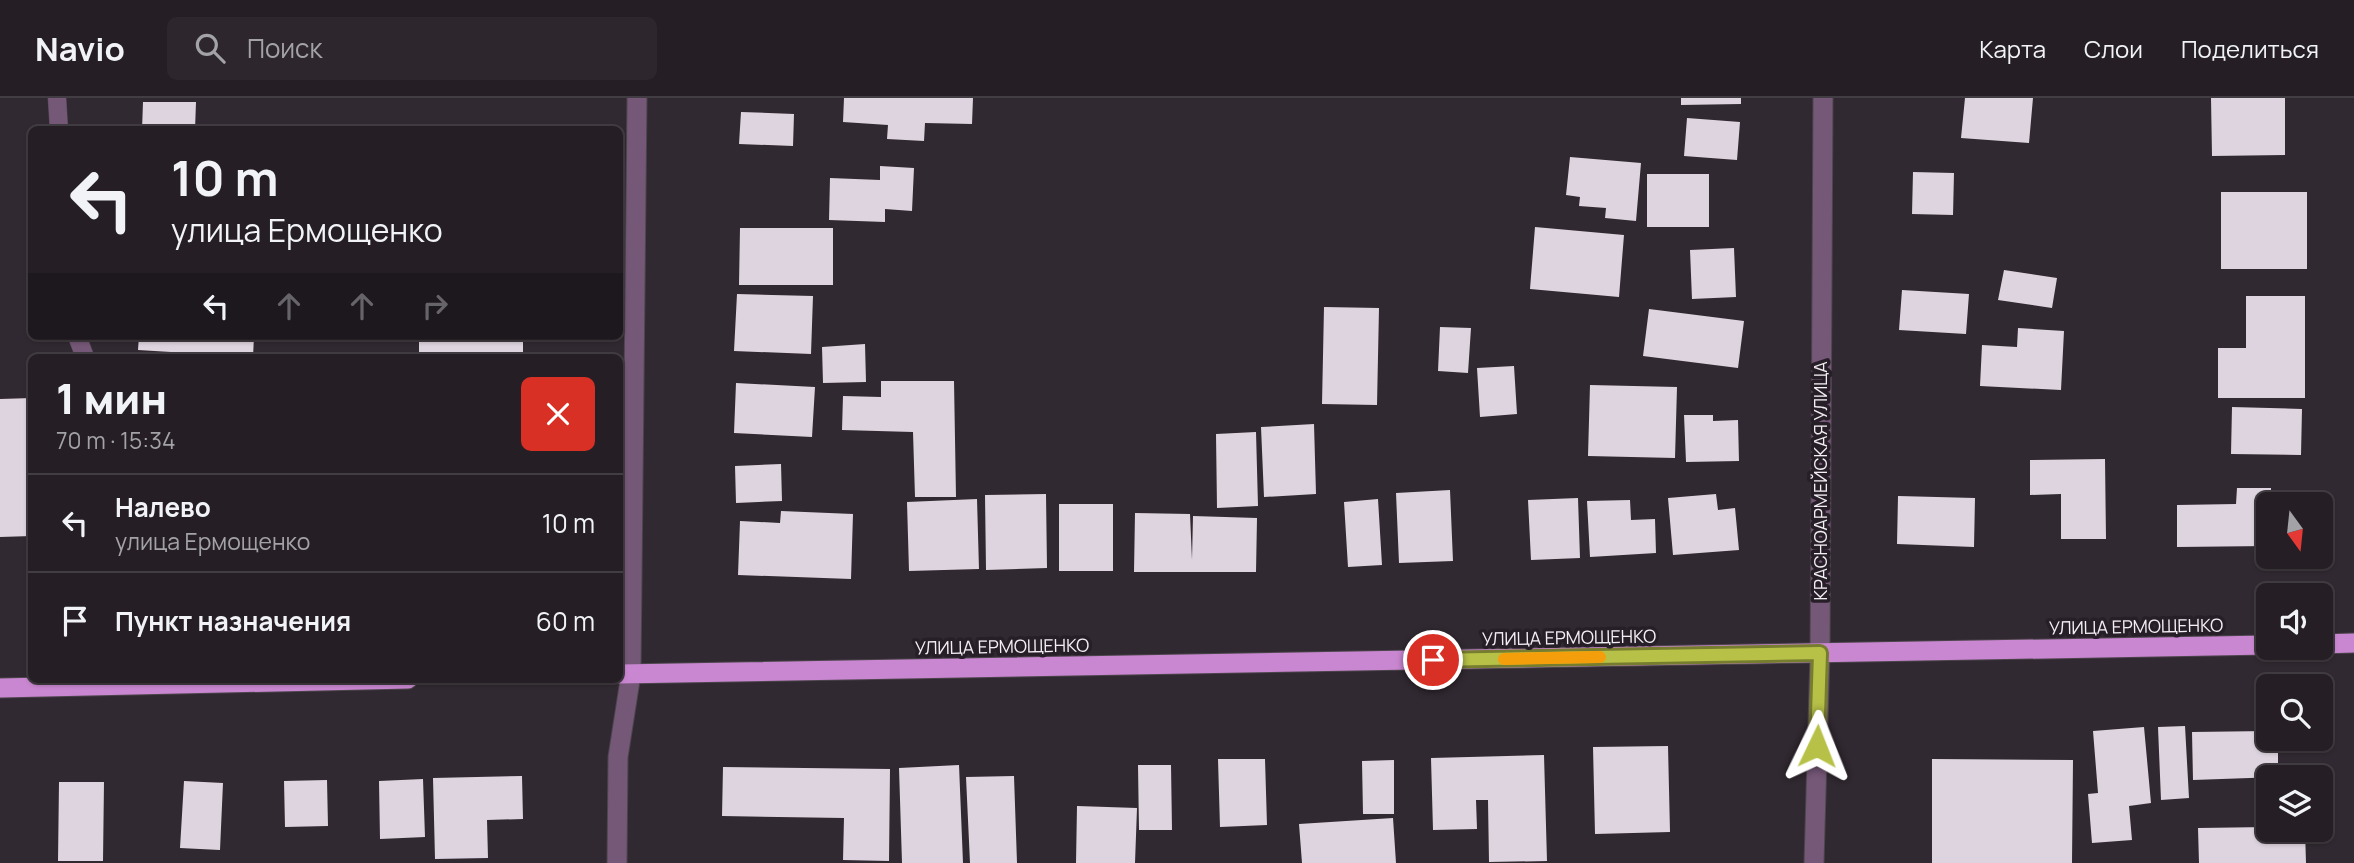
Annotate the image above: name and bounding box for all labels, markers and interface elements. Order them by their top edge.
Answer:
search box [167,17,657,80]
text: Navio [35,26,125,71]
icon: search [191,29,229,67]
text: Поиск [247,30,322,66]
text: Карта [1979,32,2046,65]
text: Слои [2084,32,2143,65]
text: Поделиться [2181,32,2319,65]
text: 10 m [171,144,279,211]
icon: left [56,154,147,245]
text: улица Ермощенко [171,208,443,252]
icon: left [197,287,235,325]
icon: ahead [270,287,308,325]
icon: ahead [343,287,381,325]
icon: right [416,287,454,325]
street label: КРАСНОАРМЕЙСКАЯ УЛИЦА [1808,361,1832,601]
text: 1 мин [56,369,167,427]
button: close [521,377,595,451]
text: 70 m · 15:34 [56,424,176,456]
text: Налево [115,489,211,525]
north arrow [2256,492,2333,569]
map controls [2256,492,2333,842]
icon: left [56,504,94,542]
text: 10 m [542,505,595,541]
text: улица Ермощенко [115,525,310,557]
button: sound [2256,583,2333,660]
icon: arrive [56,602,94,640]
text: Пункт назначения [115,603,351,639]
text: 60 m [536,603,595,639]
street label: УЛИЦА ЕРМОЩЕНКО [2049,612,2223,640]
street label: УЛИЦА ЕРМОЩЕНКО [1482,623,1656,651]
pin [1403,630,1463,690]
street label: УЛИЦА ЕРМОЩЕНКО [915,632,1089,660]
icon: arrive [1414,641,1452,679]
button: search [2256,674,2333,751]
position arrow [1780,709,1854,783]
button: layers [2256,765,2333,842]

